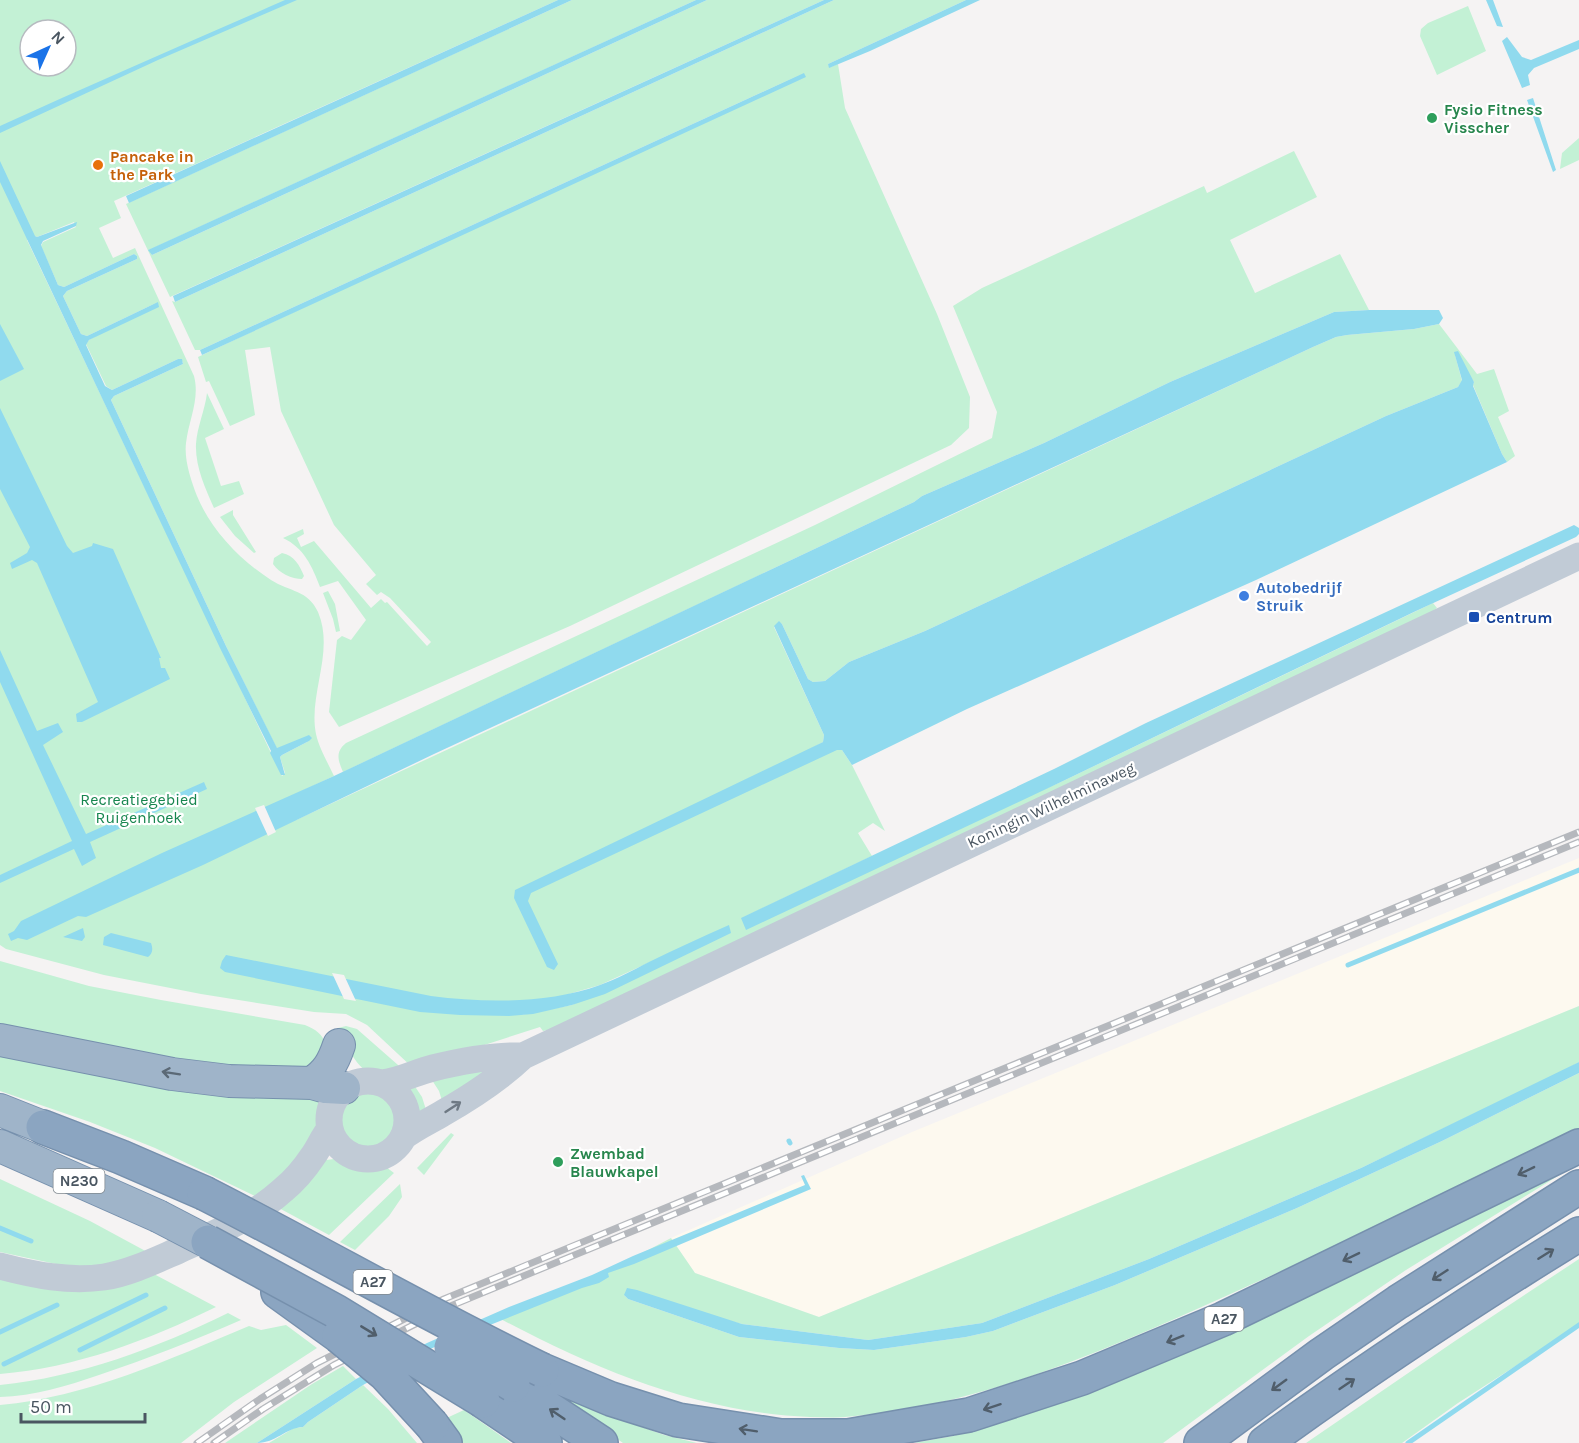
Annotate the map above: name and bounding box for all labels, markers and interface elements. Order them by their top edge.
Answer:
north arrow [18,18,78,78]
text: N [47,27,69,49]
place label: Fysio Fitness Visscher [1444,100,1543,137]
marker: Fysio Fitness Visscher [1425,111,1439,125]
place label: Pancake in the Park [110,147,194,184]
marker: Pancake in the Park [91,158,105,172]
place label: Autobedrijf Struik [1256,578,1342,615]
marker: Autobedrijf Struik [1237,589,1251,603]
place label: Centrum [1486,608,1552,627]
marker: Centrum [1467,610,1481,624]
street label: Koningin Wilhelminaweg [964,758,1138,852]
park label: Recreatiegebied Ruigenhoek [80,790,198,827]
one-way arrow [162,1068,181,1079]
one-way arrow [444,1100,461,1112]
place label: Zwembad Blauwkapel [570,1144,659,1181]
marker: Zwembad Blauwkapel [551,1155,565,1169]
one-way arrow [1518,1166,1536,1178]
road number: N230 [54,1169,104,1193]
one-way arrow [1537,1248,1554,1260]
one-way arrow [1343,1252,1361,1264]
one-way arrow [1432,1269,1449,1281]
road number: A27 [354,1270,392,1294]
road number: A27 [1204,1307,1244,1331]
one-way arrow [360,1326,377,1338]
one-way arrow [1166,1334,1184,1345]
one-way arrow [1338,1378,1354,1390]
one-way arrow [1272,1379,1288,1391]
scale bar [21,1386,146,1424]
text: 50 m [30,1396,72,1418]
one-way arrow [983,1402,1002,1413]
one-way arrow [548,1407,565,1420]
one-way arrow [739,1425,758,1436]

